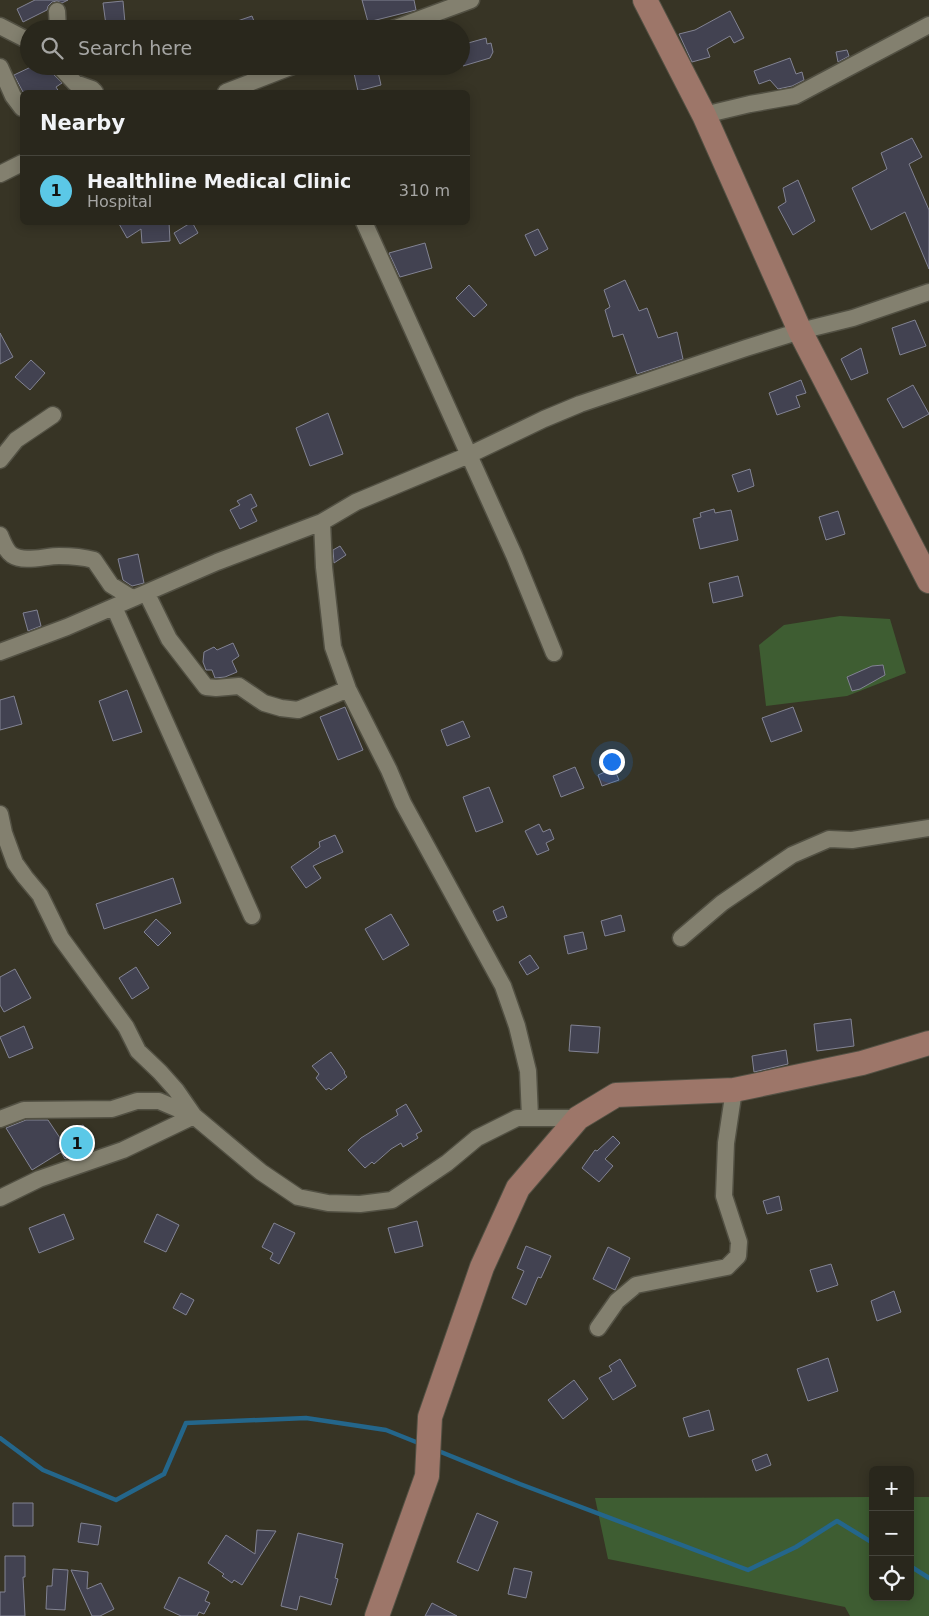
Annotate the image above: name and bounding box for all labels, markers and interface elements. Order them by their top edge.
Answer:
search box [20,20,470,75]
icon: search [38,34,66,62]
text: Search here [78,37,192,59]
text: Nearby [40,111,125,135]
text: Healthline Medical Clinic [87,170,351,192]
text: 1 [50,181,62,200]
text: 310 m [399,181,450,200]
text: Hospital [87,192,152,211]
your location [599,749,625,775]
pin: 1 [61,1124,93,1162]
map controls [869,1466,914,1601]
button: + [869,1466,914,1511]
button: − [869,1511,914,1556]
button: locate [869,1556,914,1601]

